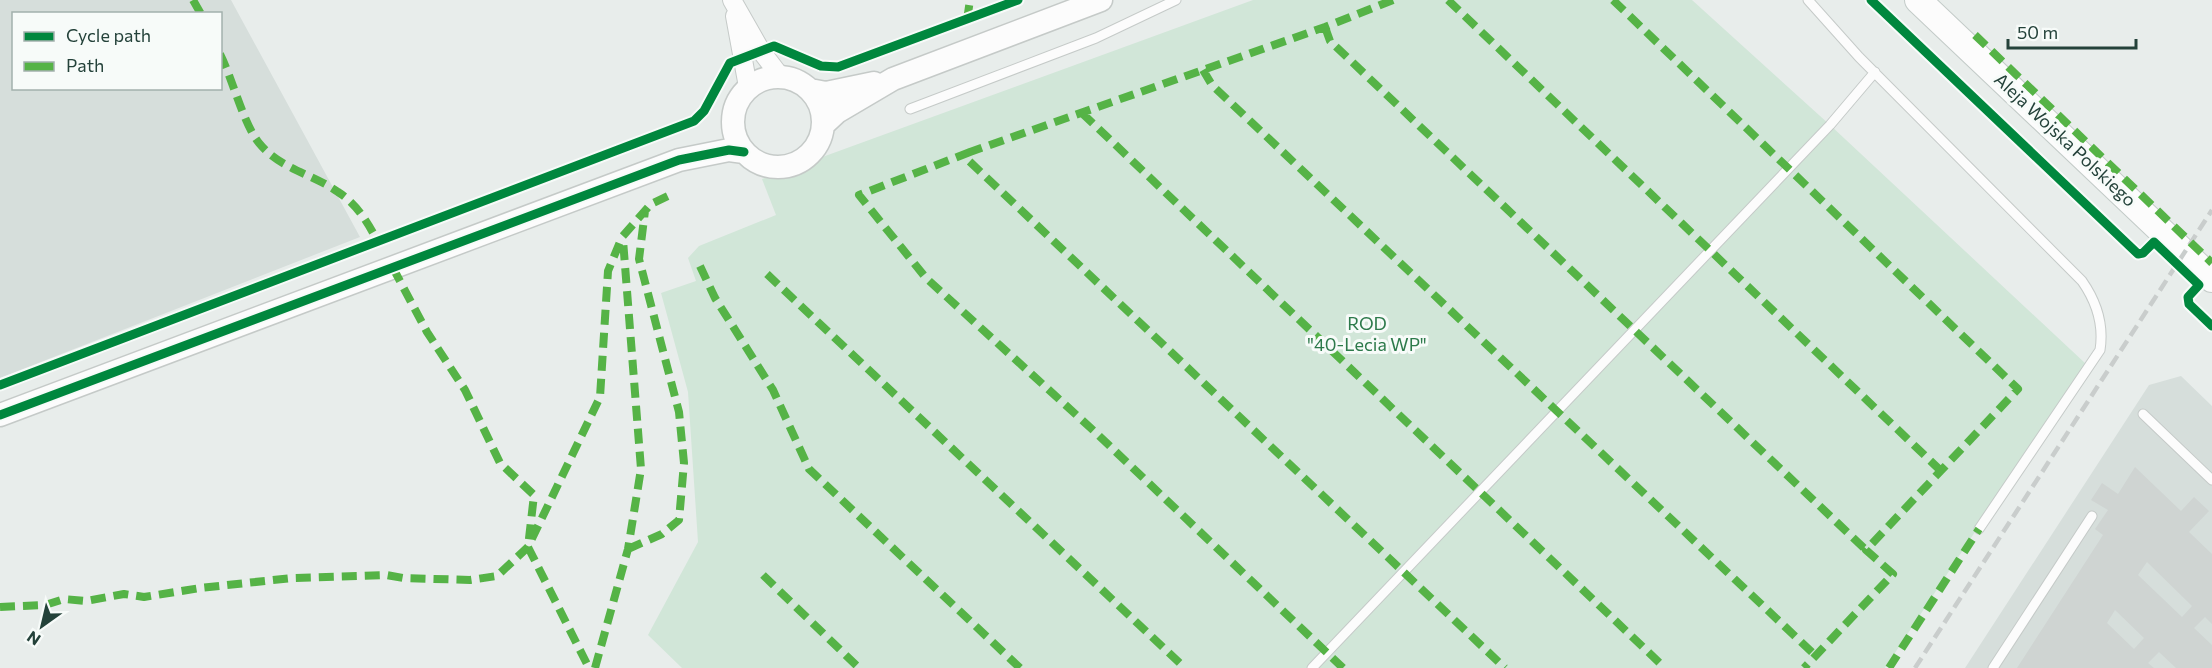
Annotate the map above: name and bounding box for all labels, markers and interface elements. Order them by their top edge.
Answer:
legend [12,12,222,90]
scale bar [2008,12,2136,50]
text: 50 m [2017,21,2058,43]
text: Cycle path [66,24,151,46]
text: Path [66,54,104,76]
street label: Aleja Wojska Polskiego [1990,68,2141,211]
park label: ROD "40-Lecia WP" [1307,312,1427,355]
north arrow [12,596,72,656]
text: N [23,628,44,650]

